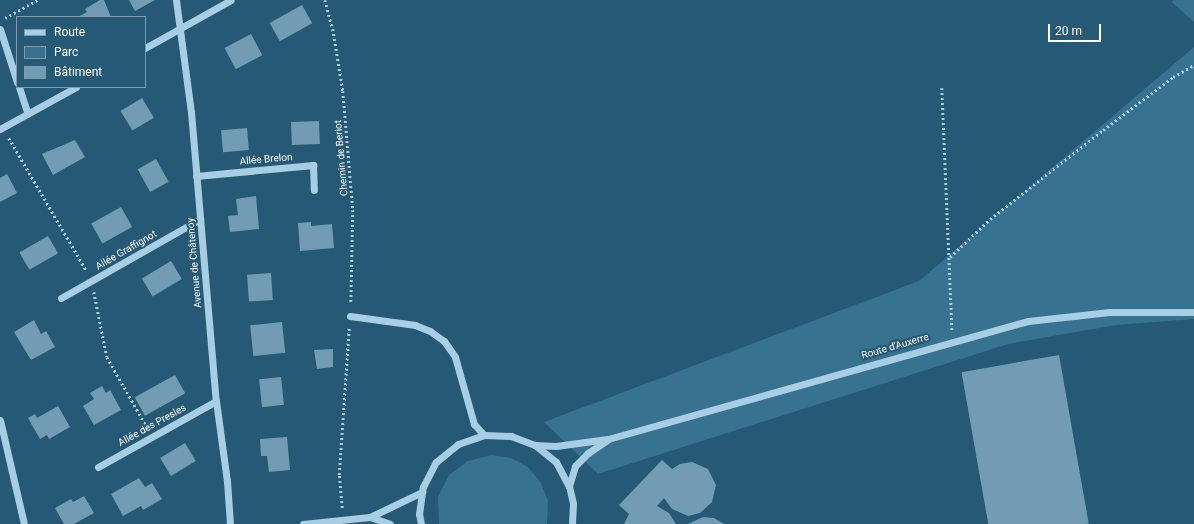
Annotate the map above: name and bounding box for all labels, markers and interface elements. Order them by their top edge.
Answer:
legend [16,16,146,88]
scale bar [1050,16,1103,42]
text: 20 m [1055,24,1082,38]
text: Route [54,25,85,39]
text: Parc [54,45,78,59]
text: Bâtiment [54,65,102,79]
street label: Chemin de Beriot [332,119,350,197]
street label: Allée Brelon [239,151,293,167]
street label: Avenue de Châtenoy [184,217,204,309]
street label: Allée Graffignot [93,228,159,272]
street label: Route d'Auxerre [860,331,930,361]
street label: Allée des Presles [116,401,188,449]

